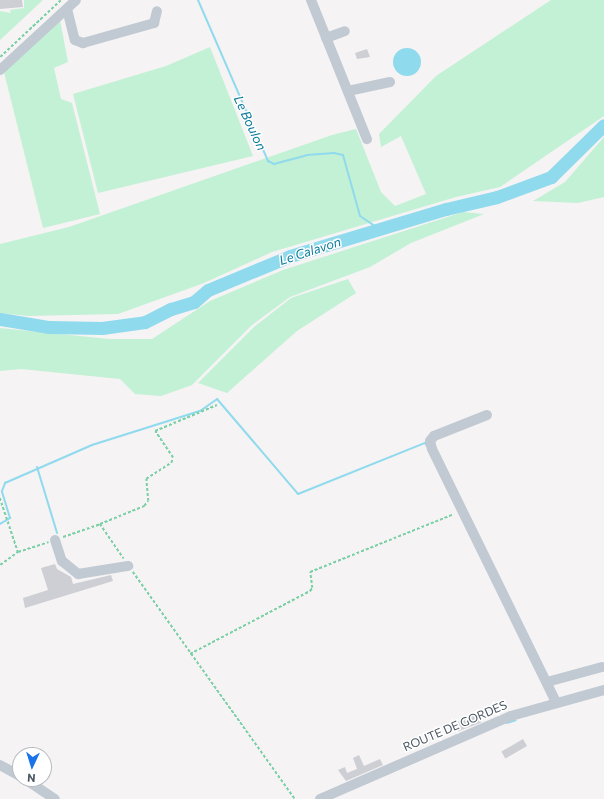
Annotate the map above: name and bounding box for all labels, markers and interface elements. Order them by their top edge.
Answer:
water label: Le Boulon [231,93,269,153]
water label: Le Calavon [277,234,343,268]
street label: ROUTE DE GORDES [401,698,509,754]
north arrow [12,747,52,787]
text: N [27,772,36,785]

